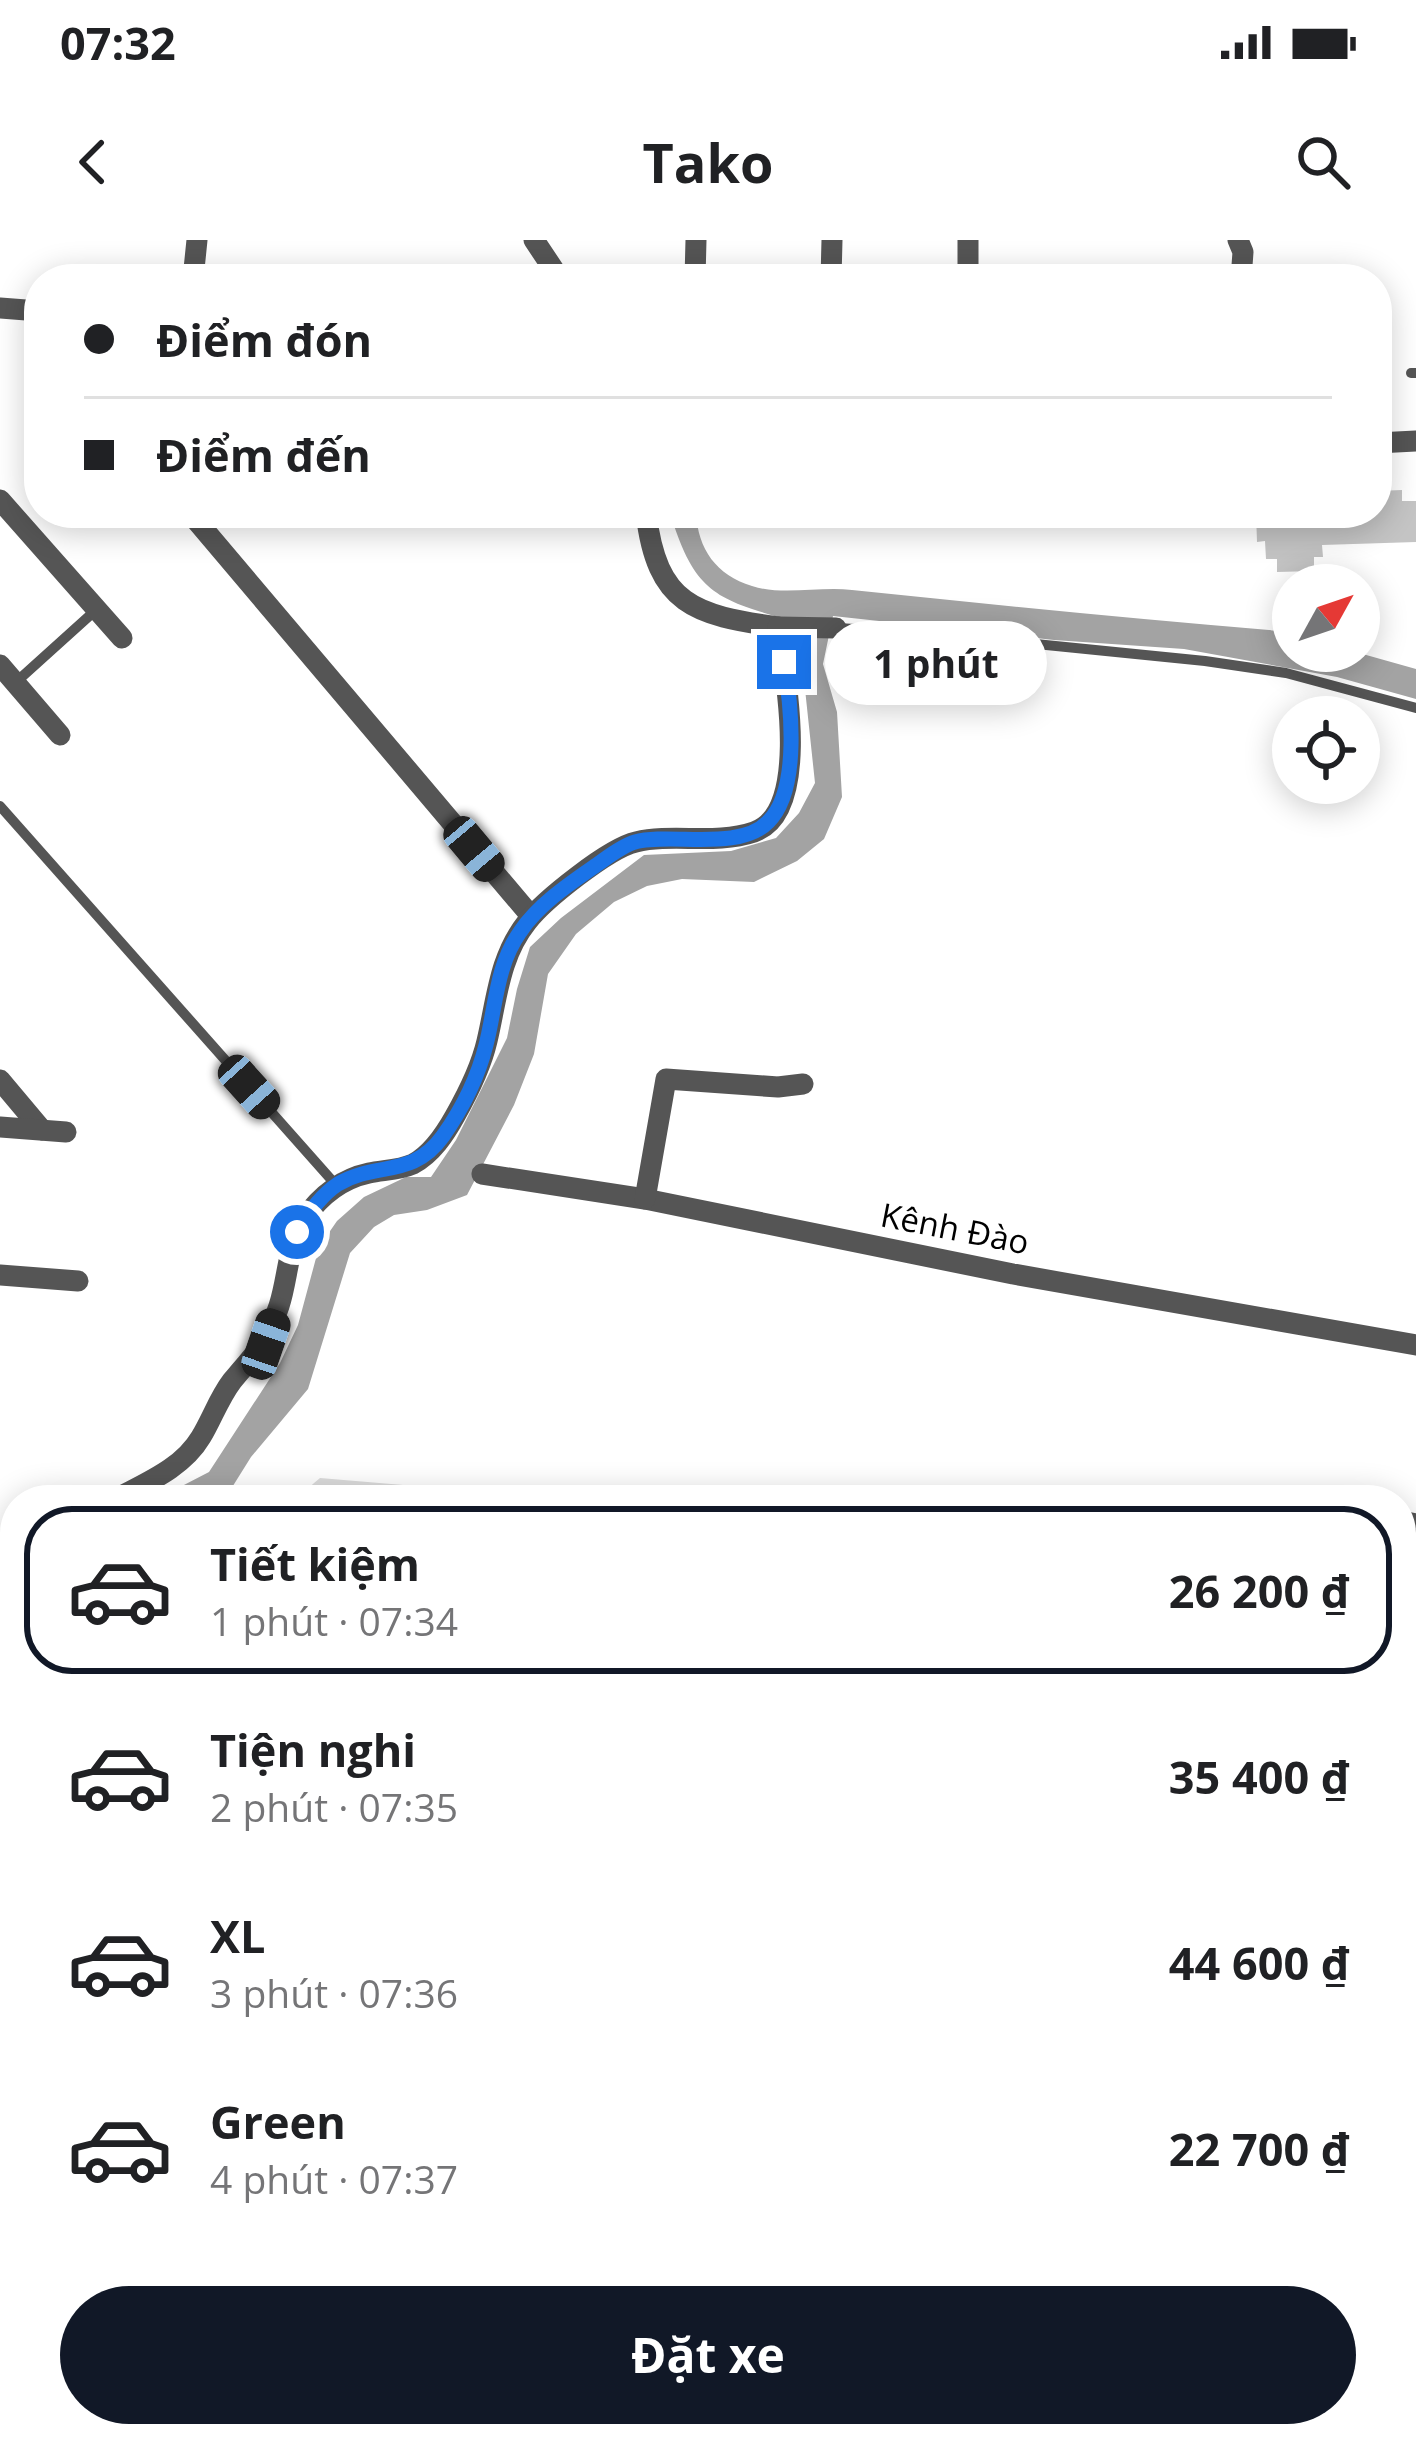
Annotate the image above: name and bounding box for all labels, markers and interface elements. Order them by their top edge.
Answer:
text: 07:32 [60,12,176,73]
text: Tako [643,125,773,199]
icon: back [60,129,126,195]
icon: search [1290,129,1356,195]
text: Điểm đón [156,309,372,370]
text: Điểm đến [156,424,371,485]
north arrow [1272,564,1380,672]
map controls [1272,564,1380,804]
callout: 1 phút [826,620,1048,704]
route end [757,635,811,689]
text: 1 phút [873,636,999,689]
button: locate [1272,696,1380,804]
car [437,810,511,888]
car [212,1048,286,1126]
street label: Kênh Đào [877,1192,1033,1264]
route start [270,1205,324,1259]
car [237,1304,295,1384]
text: Tiết kiệm [210,1533,420,1594]
icon: car [66,1536,174,1644]
text: 26 200 ₫ [1169,1560,1350,1621]
text: 1 phút · 07:34 [210,1594,458,1647]
text: Tiện nghi [210,1719,416,1780]
icon: car [66,1722,174,1830]
text: 35 400 ₫ [1169,1746,1350,1807]
text: 2 phút · 07:35 [210,1780,458,1833]
text: XL [210,1905,265,1966]
icon: car [66,1908,174,2016]
text: 44 600 ₫ [1169,1932,1350,1993]
text: 3 phút · 07:36 [210,1966,458,2019]
text: Green [210,2091,346,2152]
icon: car [66,2094,174,2202]
text: 22 700 ₫ [1169,2118,1350,2179]
text: 4 phút · 07:37 [210,2152,458,2205]
button: Đặt xe [60,2286,1356,2424]

